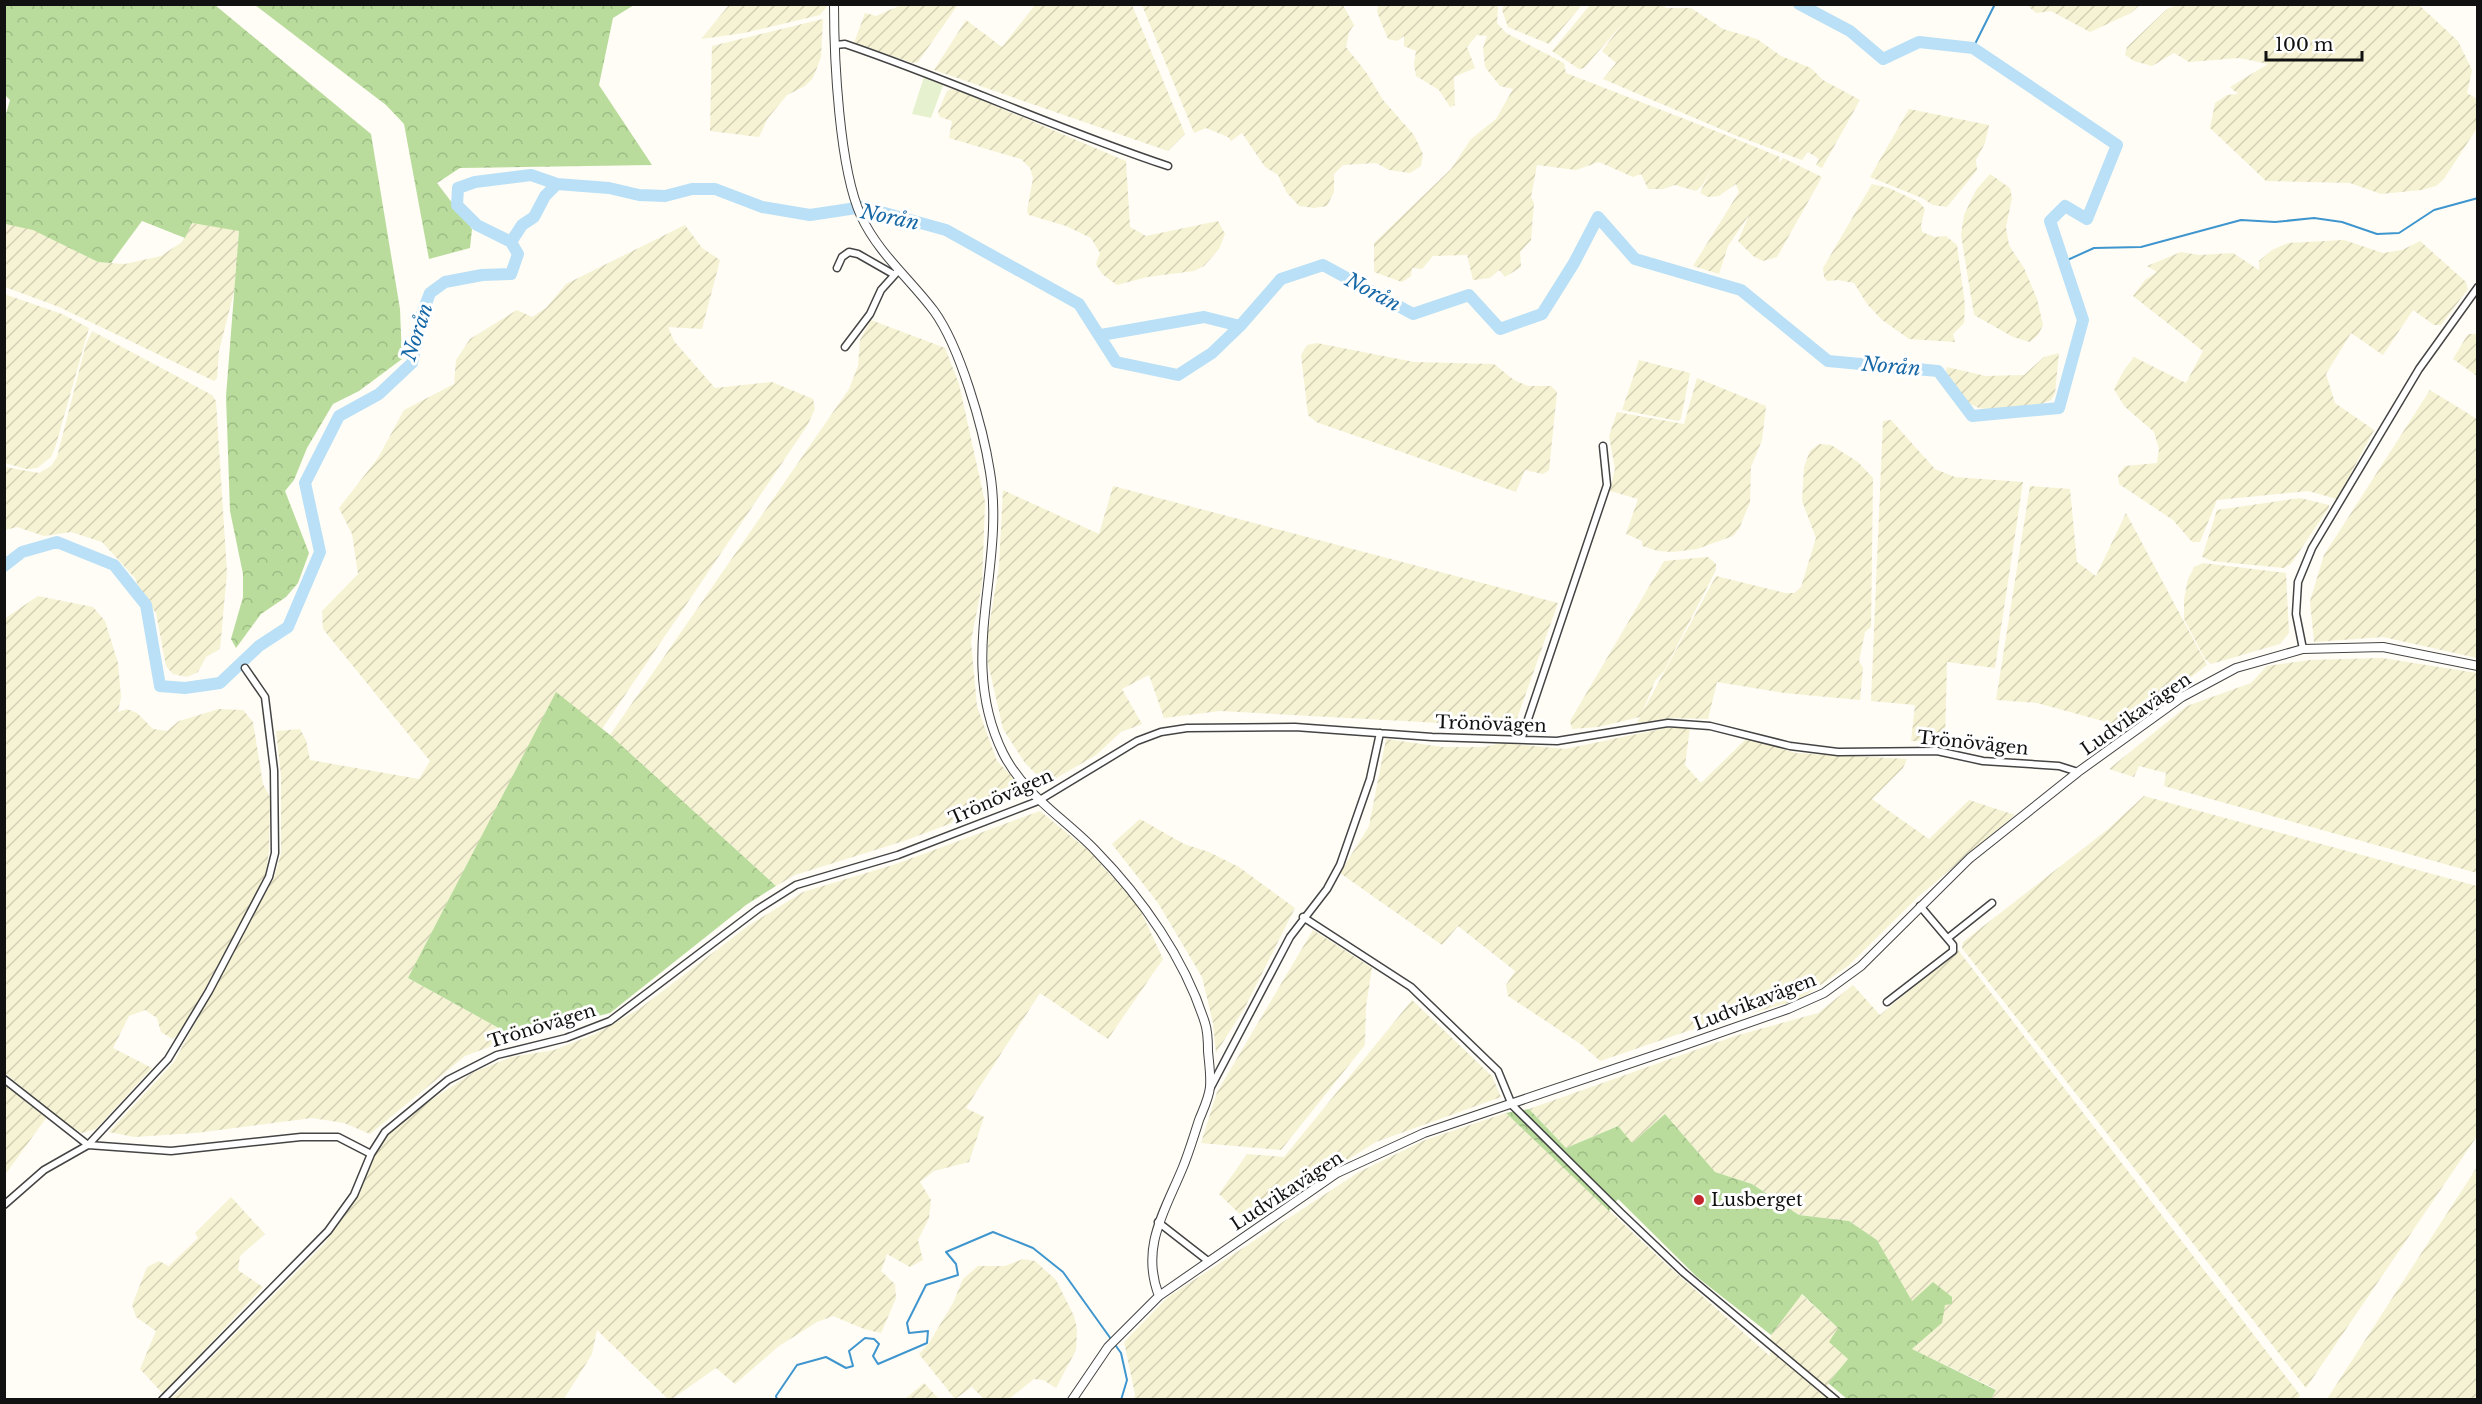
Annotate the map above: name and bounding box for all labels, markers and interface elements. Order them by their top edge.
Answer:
scale bar [2266,24,2362,62]
text: 100 m [2275,34,2333,56]
water label: Norån [858,199,921,235]
water label: Norån [1340,267,1405,317]
water label: Norån [396,300,438,365]
water label: Norån [1859,351,1922,381]
street label: Ludvikavägen [2077,668,2195,760]
street label: Trönövägen [1435,711,1547,737]
street label: Trönövägen [1916,726,2030,760]
street label: Trönövägen [946,764,1056,830]
street label: Ludvikavägen [1691,969,1819,1035]
street label: Trönövägen [486,999,598,1053]
street label: Ludvikavägen [1227,1147,1347,1235]
place label: Lusberget [1711,1189,1803,1211]
marker: Lusberget [1692,1193,1706,1207]

